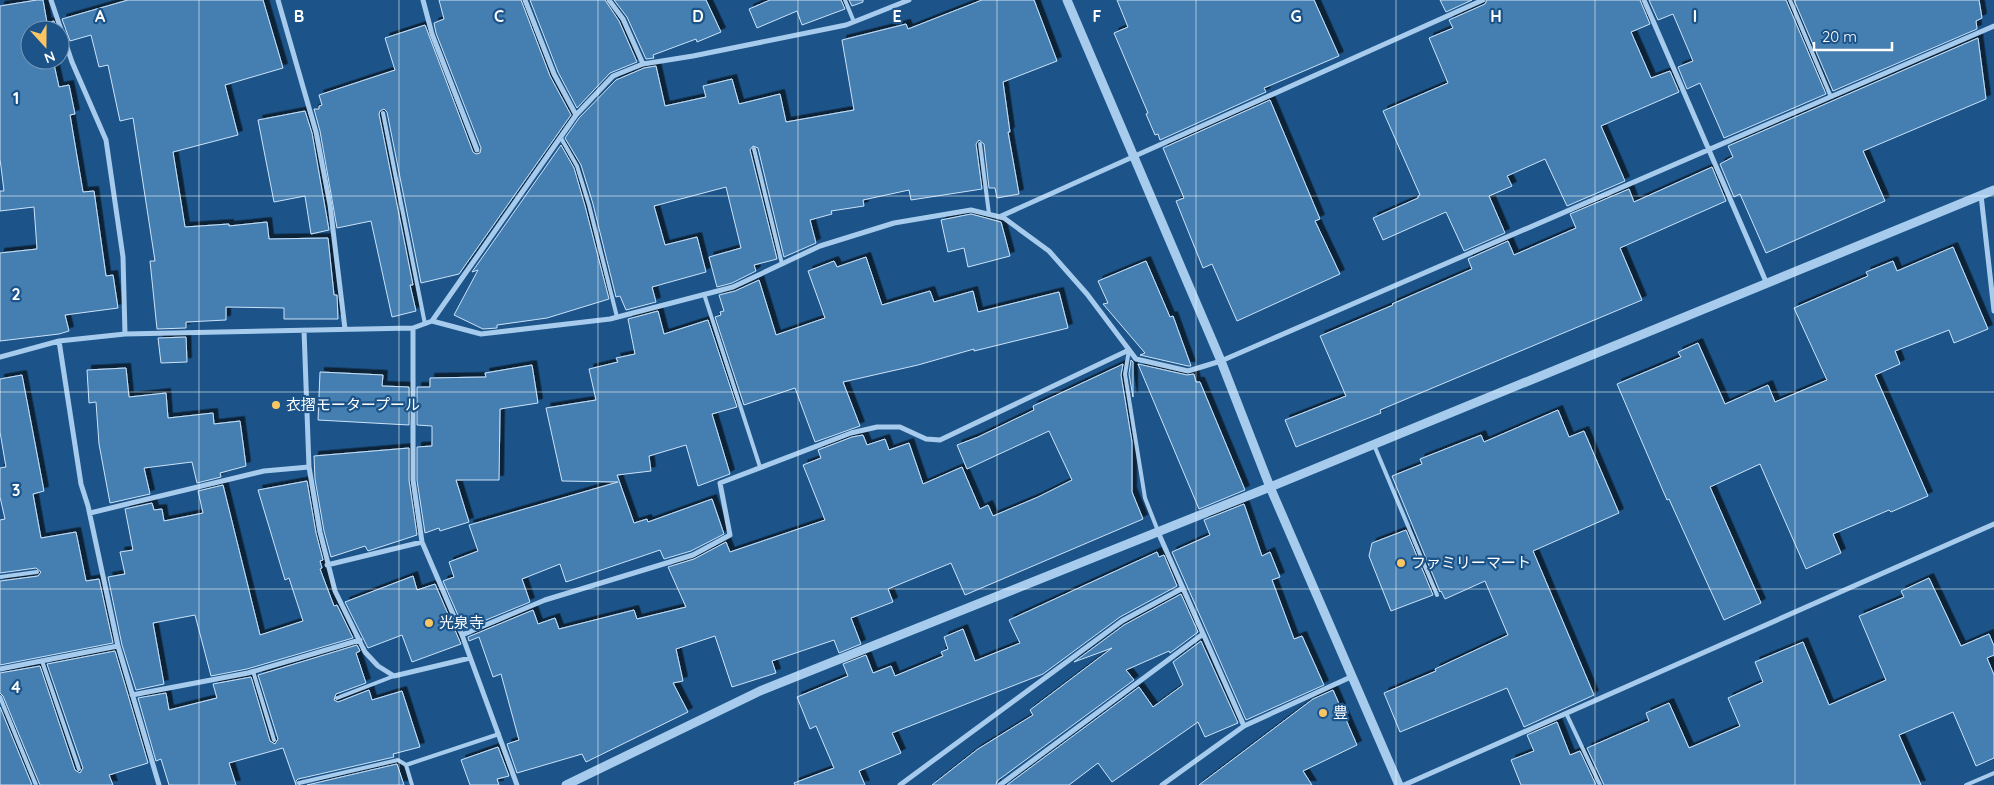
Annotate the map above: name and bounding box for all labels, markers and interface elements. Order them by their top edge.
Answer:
text: A [95,6,106,26]
text: B [294,6,304,26]
text: C [494,6,504,26]
text: D [692,6,704,26]
text: E [892,6,902,26]
text: F [1093,6,1102,26]
text: G [1290,6,1302,26]
text: H [1490,6,1502,26]
text: I [1693,6,1697,26]
north arrow [20,20,70,70]
scale bar [1814,20,1892,52]
text: 20 m [1822,27,1857,46]
text: N [42,47,58,67]
text: 1 [13,88,19,108]
text: 2 [11,284,21,304]
place label: 衣摺モータープール [286,395,420,414]
marker: 衣摺モータープール [270,399,282,411]
text: 3 [12,480,20,500]
place label: ファミリーマート [1411,553,1531,572]
marker: ファミリーマート [1395,557,1407,569]
place label: 光泉寺 [439,613,484,632]
marker: 光泉寺 [423,617,435,629]
text: 4 [11,677,21,697]
place label: 豊 [1333,703,1348,722]
marker: 豊 [1317,707,1329,719]

